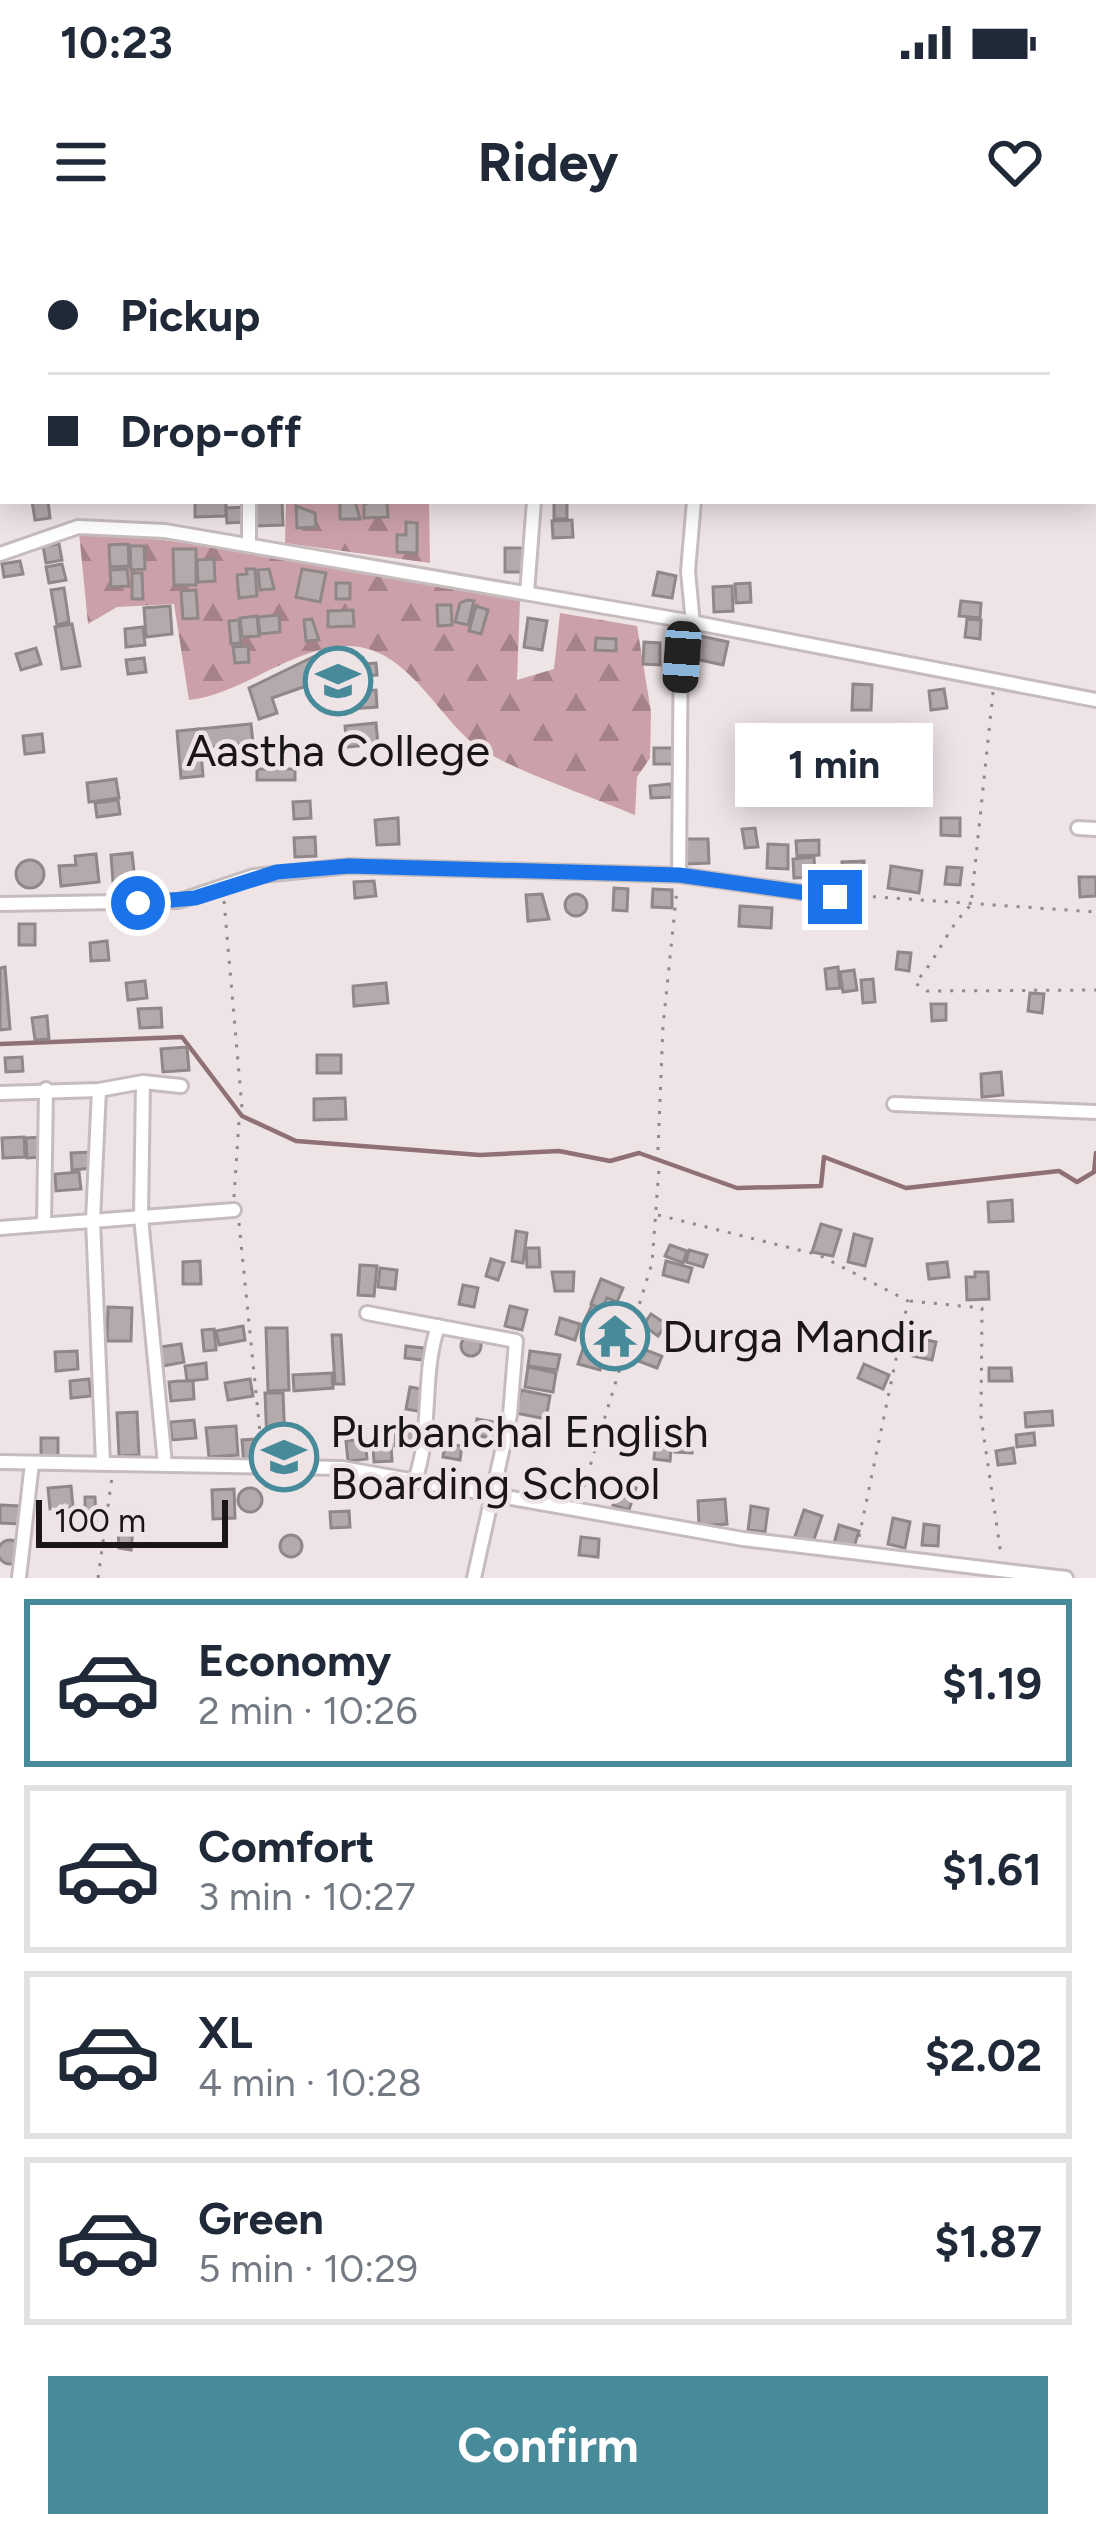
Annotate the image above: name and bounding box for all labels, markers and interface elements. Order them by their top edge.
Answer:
text: 10:23 [60,15,173,69]
icon: menu [48,129,114,195]
icon: heart [982,129,1048,195]
text: Ridey [478,130,618,195]
text: Pickup [120,288,260,342]
text: Drop-off [120,404,302,458]
car [662,620,702,694]
school or university icon: Aastha College [303,646,373,716]
place label: Aastha College [186,723,490,777]
callout: 1 min [736,723,934,807]
text: 1 min [788,741,880,788]
route end [808,870,862,924]
route start [111,876,165,930]
temple icon: Durga Mandir [580,1301,650,1371]
place label: Durga Mandir [662,1309,932,1363]
place label: Purbanchal English Boarding School [330,1404,709,1510]
school or university icon: Purbanchal English Boarding School [249,1422,319,1492]
scale bar [36,1494,228,1547]
text: 100 m [54,1501,146,1540]
icon: car [54,1629,162,1737]
text: Economy [198,1633,391,1687]
text: $1.19 [942,1656,1042,1710]
text: 2 min · 10:26 [198,1687,417,1734]
icon: car [54,1815,162,1923]
text: Comfort [198,1819,374,1873]
text: $1.61 [942,1842,1042,1896]
text: 3 min · 10:27 [198,1873,416,1920]
icon: car [54,2001,162,2109]
text: XL [198,2005,253,2059]
text: $2.02 [925,2028,1042,2082]
text: 4 min · 10:28 [198,2059,422,2106]
icon: car [54,2187,162,2295]
text: Green [198,2191,324,2245]
text: $1.87 [934,2214,1042,2268]
text: 5 min · 10:29 [198,2245,418,2292]
button: Confirm [48,2376,1048,2514]

